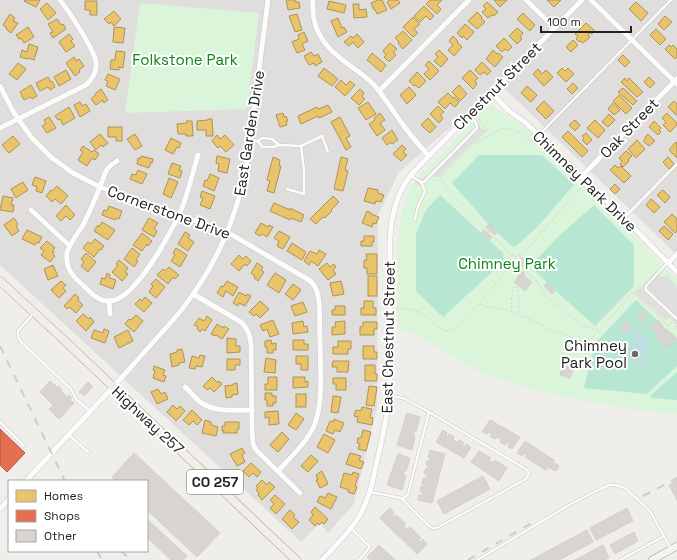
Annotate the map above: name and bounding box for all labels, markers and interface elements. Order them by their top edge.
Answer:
scale bar [541,8,631,34]
text: 100 m [547,14,581,30]
street label: Chestnut Street [449,38,545,134]
park label: Folkstone Park [132,50,238,69]
street label: East Garden Drive [230,69,268,197]
street label: Oak Street [596,94,662,162]
street label: Chimney Park Drive [529,126,641,236]
street label: Cornerstone Drive [105,181,233,243]
park label: Chimney Park [458,254,556,273]
street label: East Chestnut Street [377,260,399,413]
place label: Chimney Park Pool [561,336,627,372]
marker: Chimney Park Pool [630,349,640,359]
street label: Highway 257 [108,382,188,458]
road number: CO 257 [187,470,243,494]
legend [8,480,148,552]
text: Homes [44,488,83,504]
text: Shops [44,508,80,524]
text: Other [44,528,77,544]

